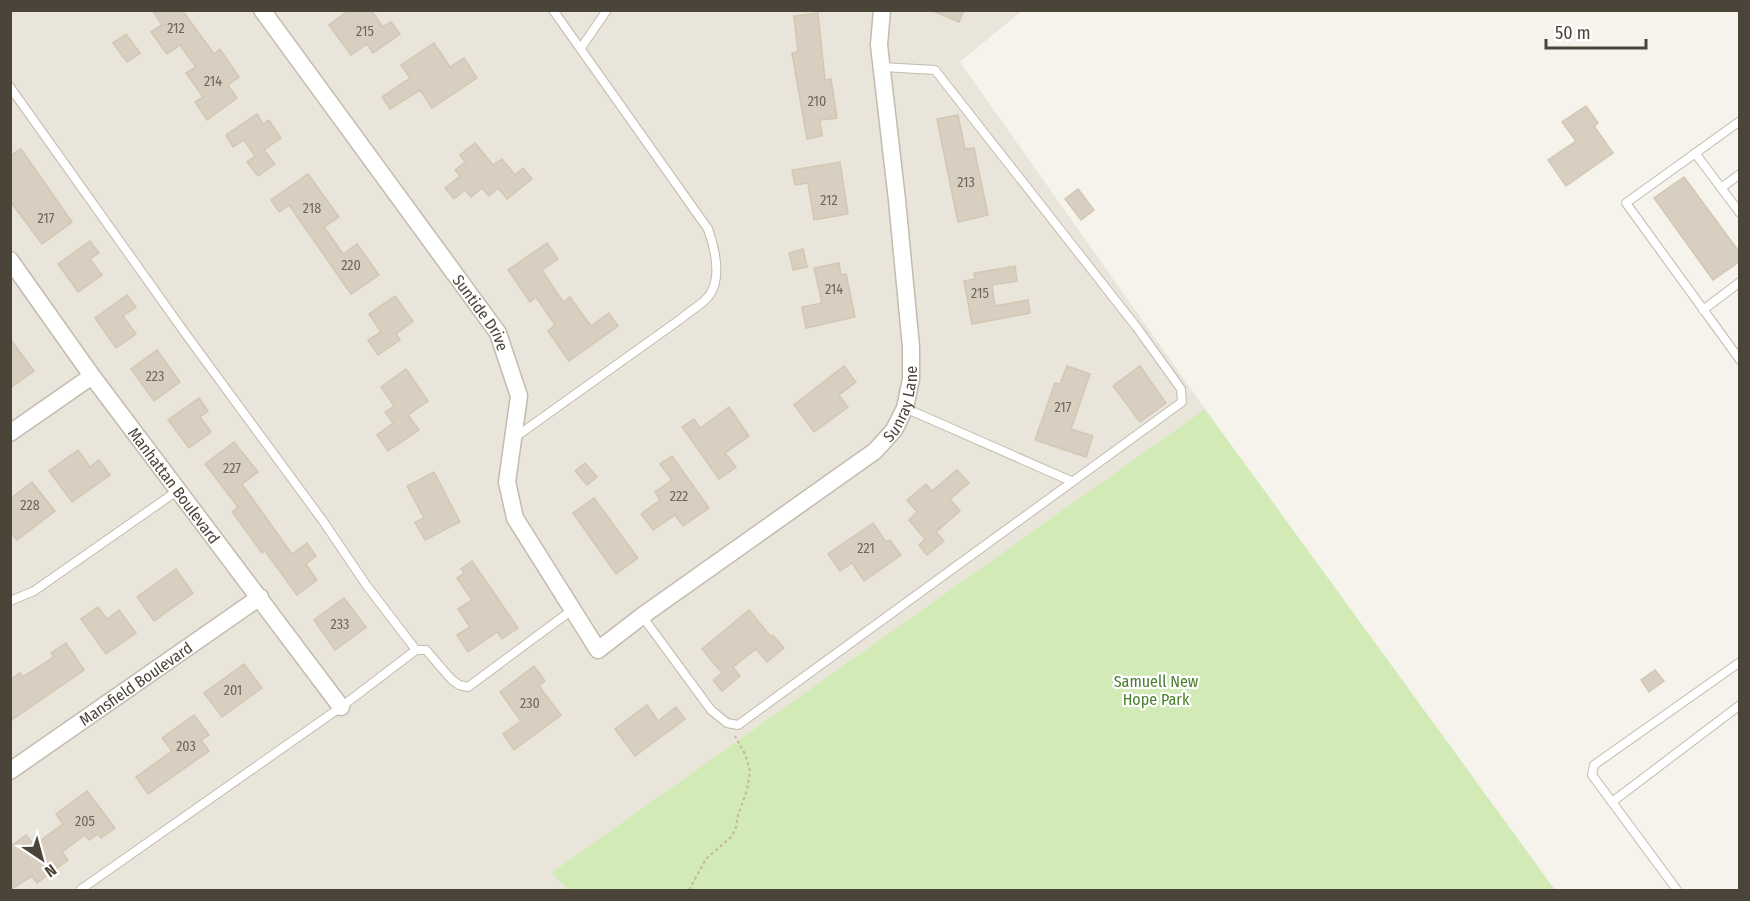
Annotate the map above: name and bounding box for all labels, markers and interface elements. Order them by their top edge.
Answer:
scale bar [1546,12,1646,50]
house number: 212 [167,20,185,37]
text: 50 m [1555,22,1591,44]
house number: 215 [356,23,374,40]
house number: 214 [204,73,222,90]
house number: 210 [808,93,826,110]
house number: 213 [957,174,975,191]
house number: 212 [820,192,838,209]
house number: 218 [303,200,321,217]
house number: 217 [38,210,55,227]
house number: 220 [341,257,361,274]
street label: Suntide Drive [449,271,512,353]
house number: 214 [825,281,843,298]
house number: 215 [971,285,989,302]
street label: Sunray Lane [879,366,921,446]
house number: 223 [146,368,164,385]
house number: 217 [1055,399,1072,416]
street label: Manhattan Boulevard [124,424,224,548]
house number: 227 [223,460,241,477]
house number: 222 [670,488,688,505]
house number: 228 [20,497,40,514]
house number: 221 [857,540,875,557]
house number: 233 [331,616,349,633]
street label: Mansfield Boulevard [76,638,196,730]
park label: Samuell New Hope Park [1114,672,1199,709]
house number: 201 [224,682,242,699]
house number: 230 [520,695,540,712]
house number: 203 [176,738,196,755]
house number: 205 [75,813,95,830]
north arrow [12,829,72,889]
text: N [41,860,60,881]

